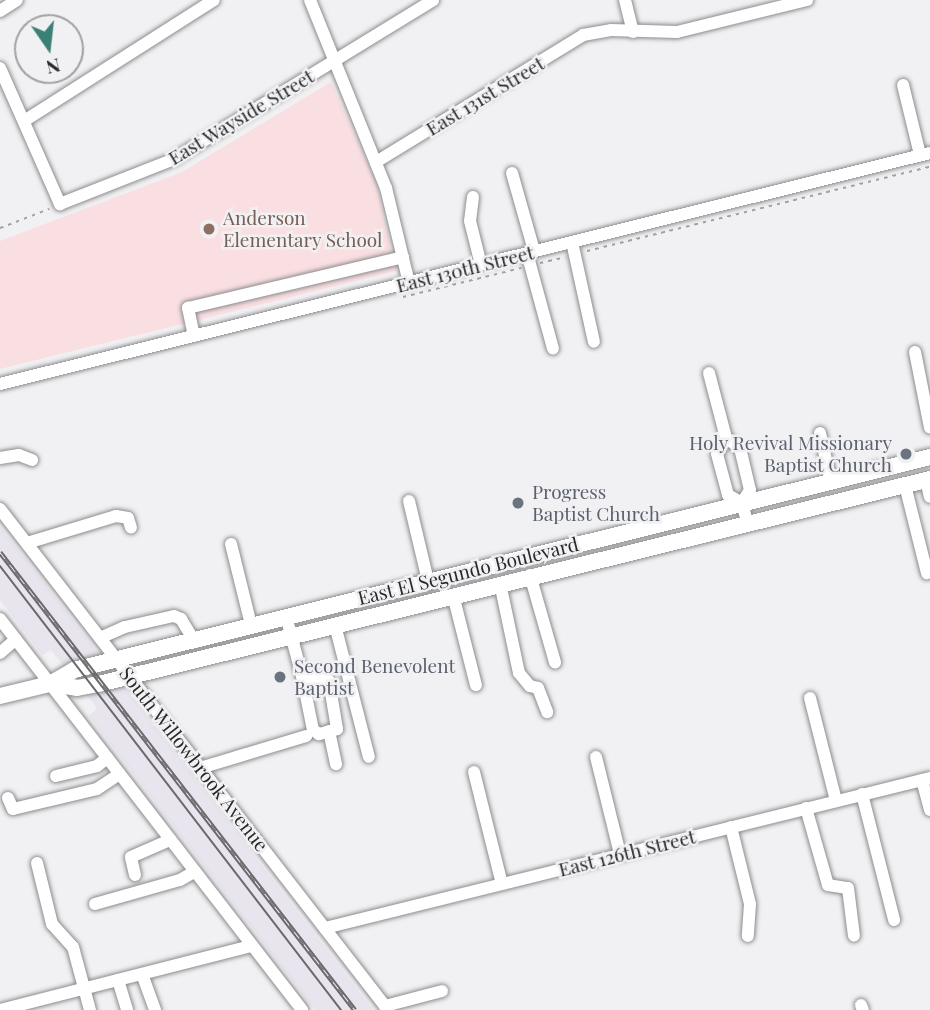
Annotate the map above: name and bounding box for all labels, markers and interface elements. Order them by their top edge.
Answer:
north arrow [14,14,84,84]
street label: East 131st Street [422,52,548,140]
text: N [44,53,63,82]
street label: East Wayside Street [164,64,318,170]
place label: Anderson Elementary School [223,207,383,251]
marker: Anderson Elementary School [201,221,217,237]
street label: East 130th Street [394,241,536,297]
place label: Holy Revival Missionary Baptist Church [689,432,892,476]
marker: Holy Revival Missionary Baptist Church [898,446,914,462]
place label: Progress Baptist Church [532,481,660,525]
marker: Progress Baptist Church [510,495,526,511]
street label: East El Segundo Boulevard [355,532,581,610]
place label: Second Benevolent Baptist [294,655,455,699]
street label: South Willowbrook Avenue [114,662,274,856]
marker: Second Benevolent Baptist [272,669,288,685]
street label: East 126th Street [556,825,698,881]

